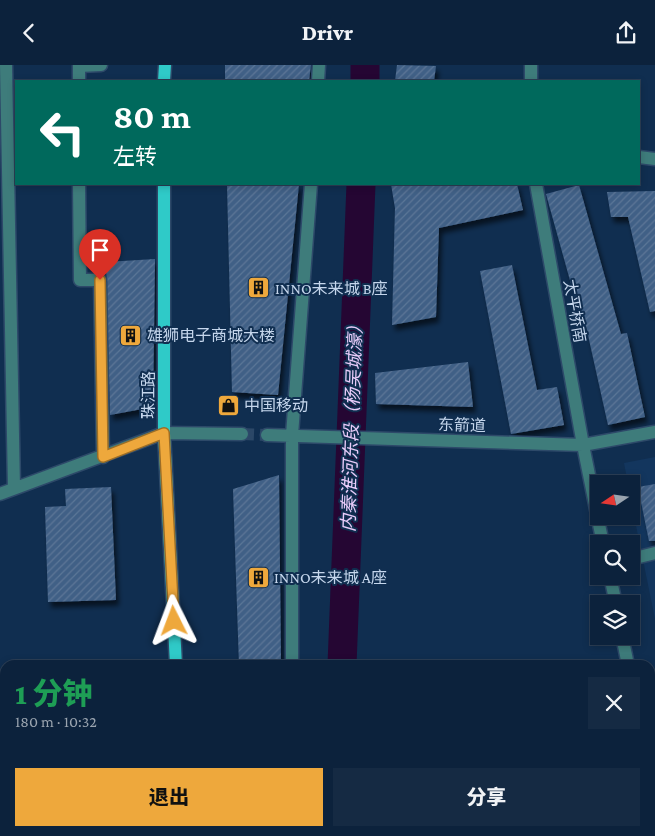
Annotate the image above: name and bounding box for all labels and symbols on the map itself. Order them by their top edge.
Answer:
pin [79,229,121,280]
building icon: INNO未来城 B座 [247,276,271,300]
street label: 太平桥南 [561,278,589,344]
place label: INNO未来城 B座 [275,280,387,297]
water label: 内秦淮河东段（杨吴城濠） [338,316,366,532]
building icon: 雄狮电子商城大楼 [119,323,143,347]
place label: 雄狮电子商城大楼 [147,327,275,344]
street label: 珠江路 [140,371,157,419]
shop icon: 中国移动 [216,393,240,417]
place label: 中国移动 [244,397,308,414]
street label: 东箭道 [438,416,486,434]
north arrow [590,475,640,525]
building icon: INNO未来城 A座 [246,565,270,589]
place label: INNO未来城 A座 [274,569,387,586]
position arrow [147,594,199,646]

